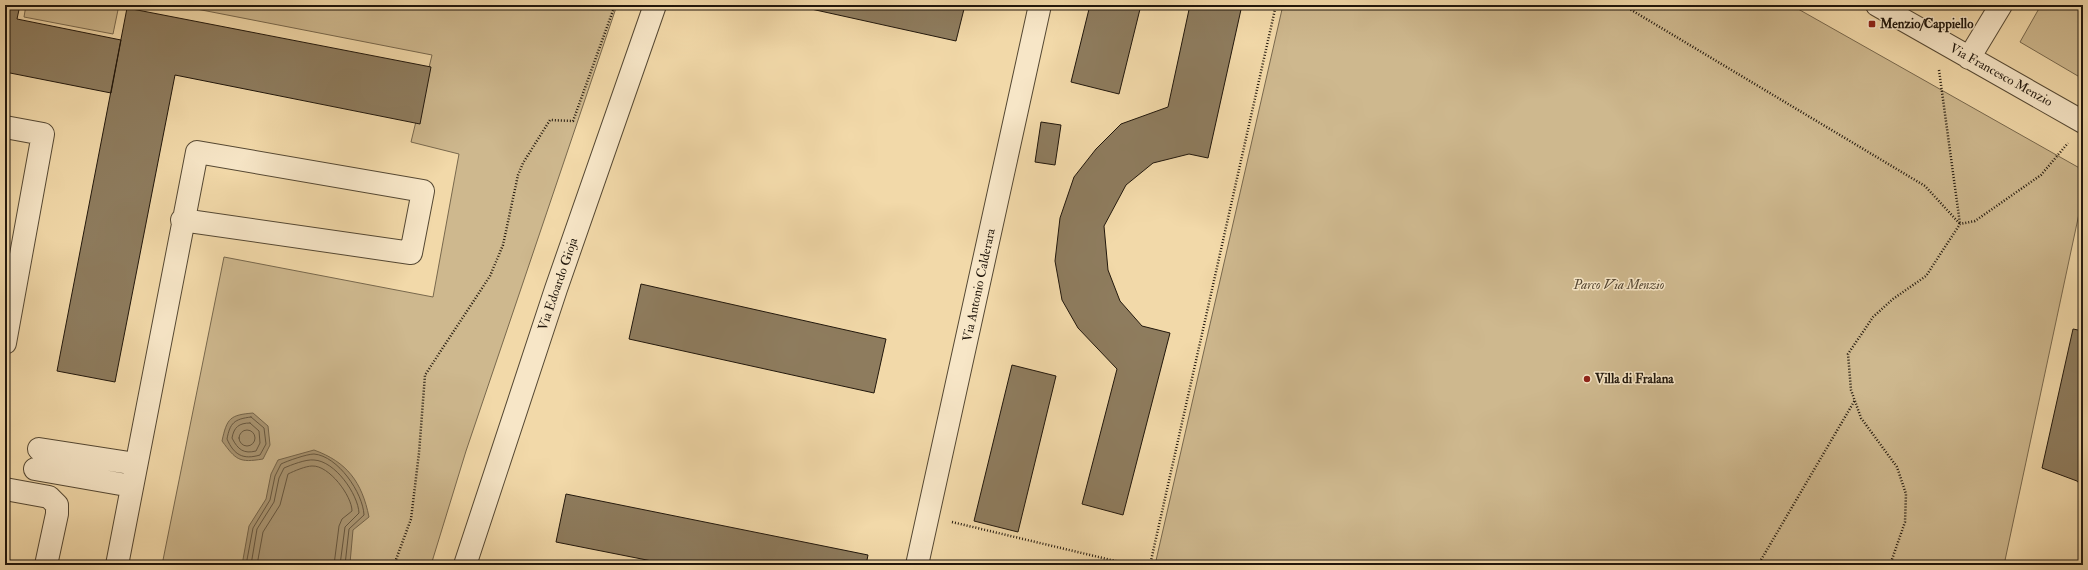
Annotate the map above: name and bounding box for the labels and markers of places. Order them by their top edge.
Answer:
place label: Menzio/Cappiello [1879,16,1974,33]
marker: Menzio/Cappiello [1867,19,1877,29]
place label: Villa di Fralana [1594,371,1674,387]
marker: Villa di Fralana [1582,374,1592,384]

